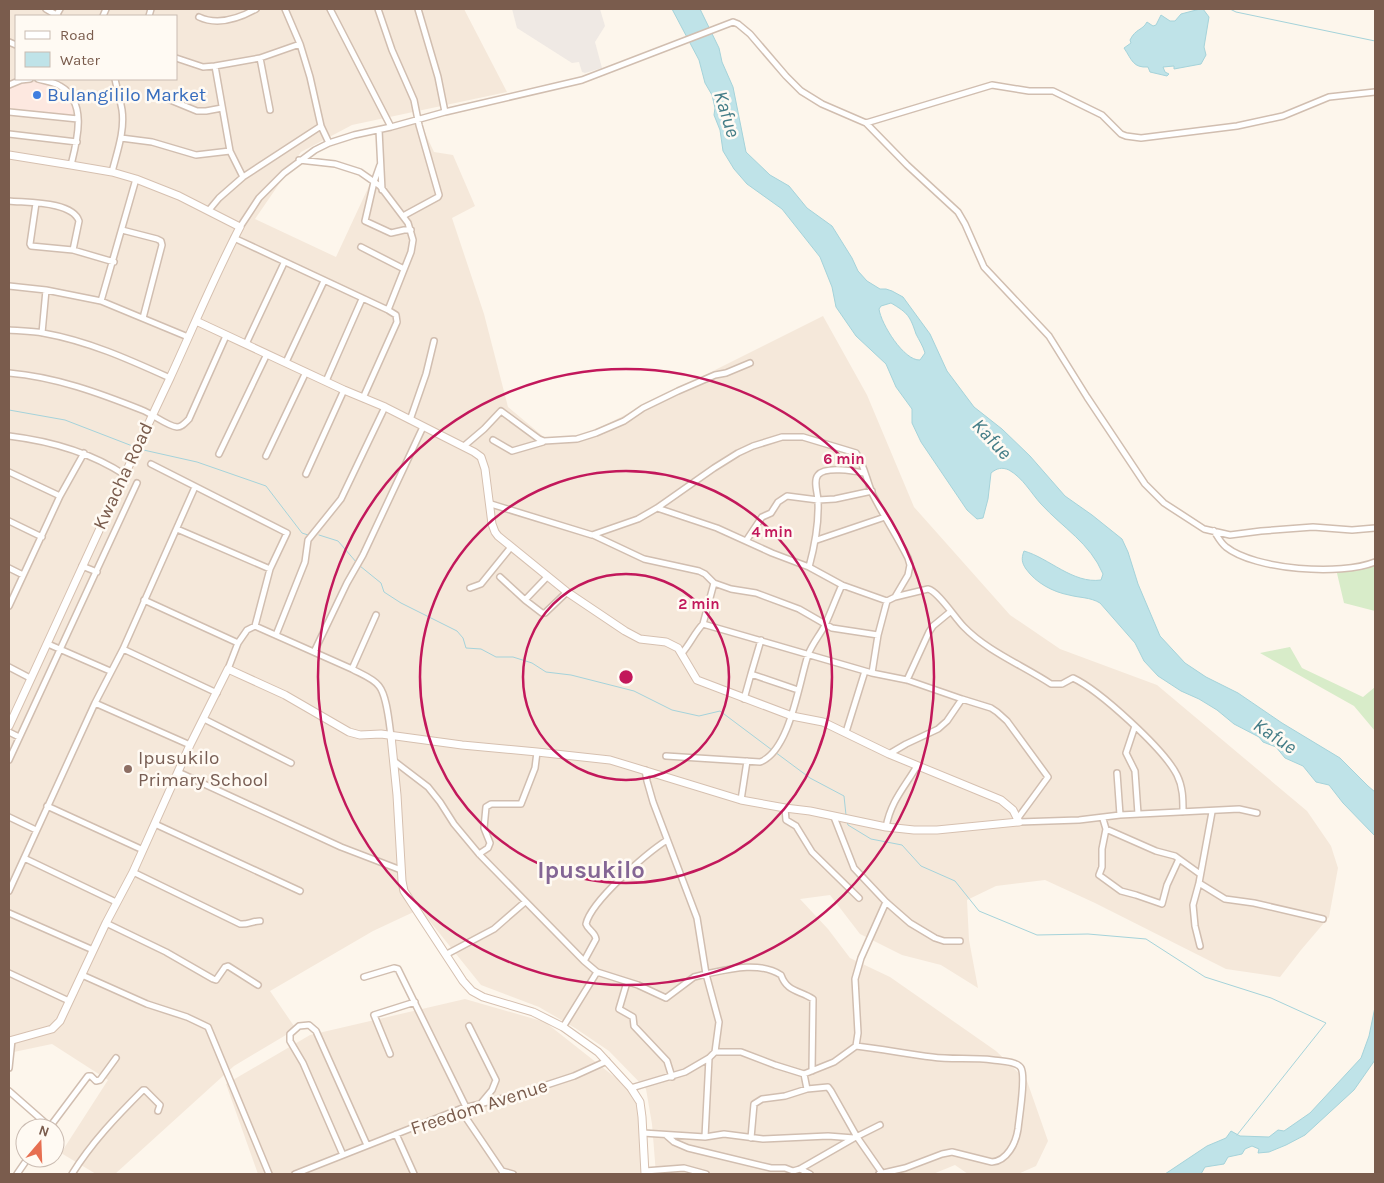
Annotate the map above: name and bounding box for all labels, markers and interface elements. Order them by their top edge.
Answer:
legend [15,15,178,80]
text: Road [60,26,95,44]
text: Water [60,51,101,69]
place label: Bulangililo Market [47,84,206,106]
water label: Kafue [709,88,745,140]
marker: Bulangililo Market [31,89,43,101]
water label: Kafue [967,414,1017,464]
street label: Kwacha Road [89,419,157,533]
text: 6 min [823,450,865,468]
text: 4 min [751,523,793,541]
text: 2 min [678,595,720,613]
centre of rings [617,668,635,686]
water label: Kafue [1249,713,1301,759]
place label: Ipusukilo Primary School [138,747,268,791]
marker: Ipusukilo Primary School [122,763,134,775]
district label: Ipusukilo [537,856,645,884]
street label: Freedom Avenue [408,1074,550,1140]
north arrow [15,1118,65,1168]
text: N [37,1122,52,1141]

